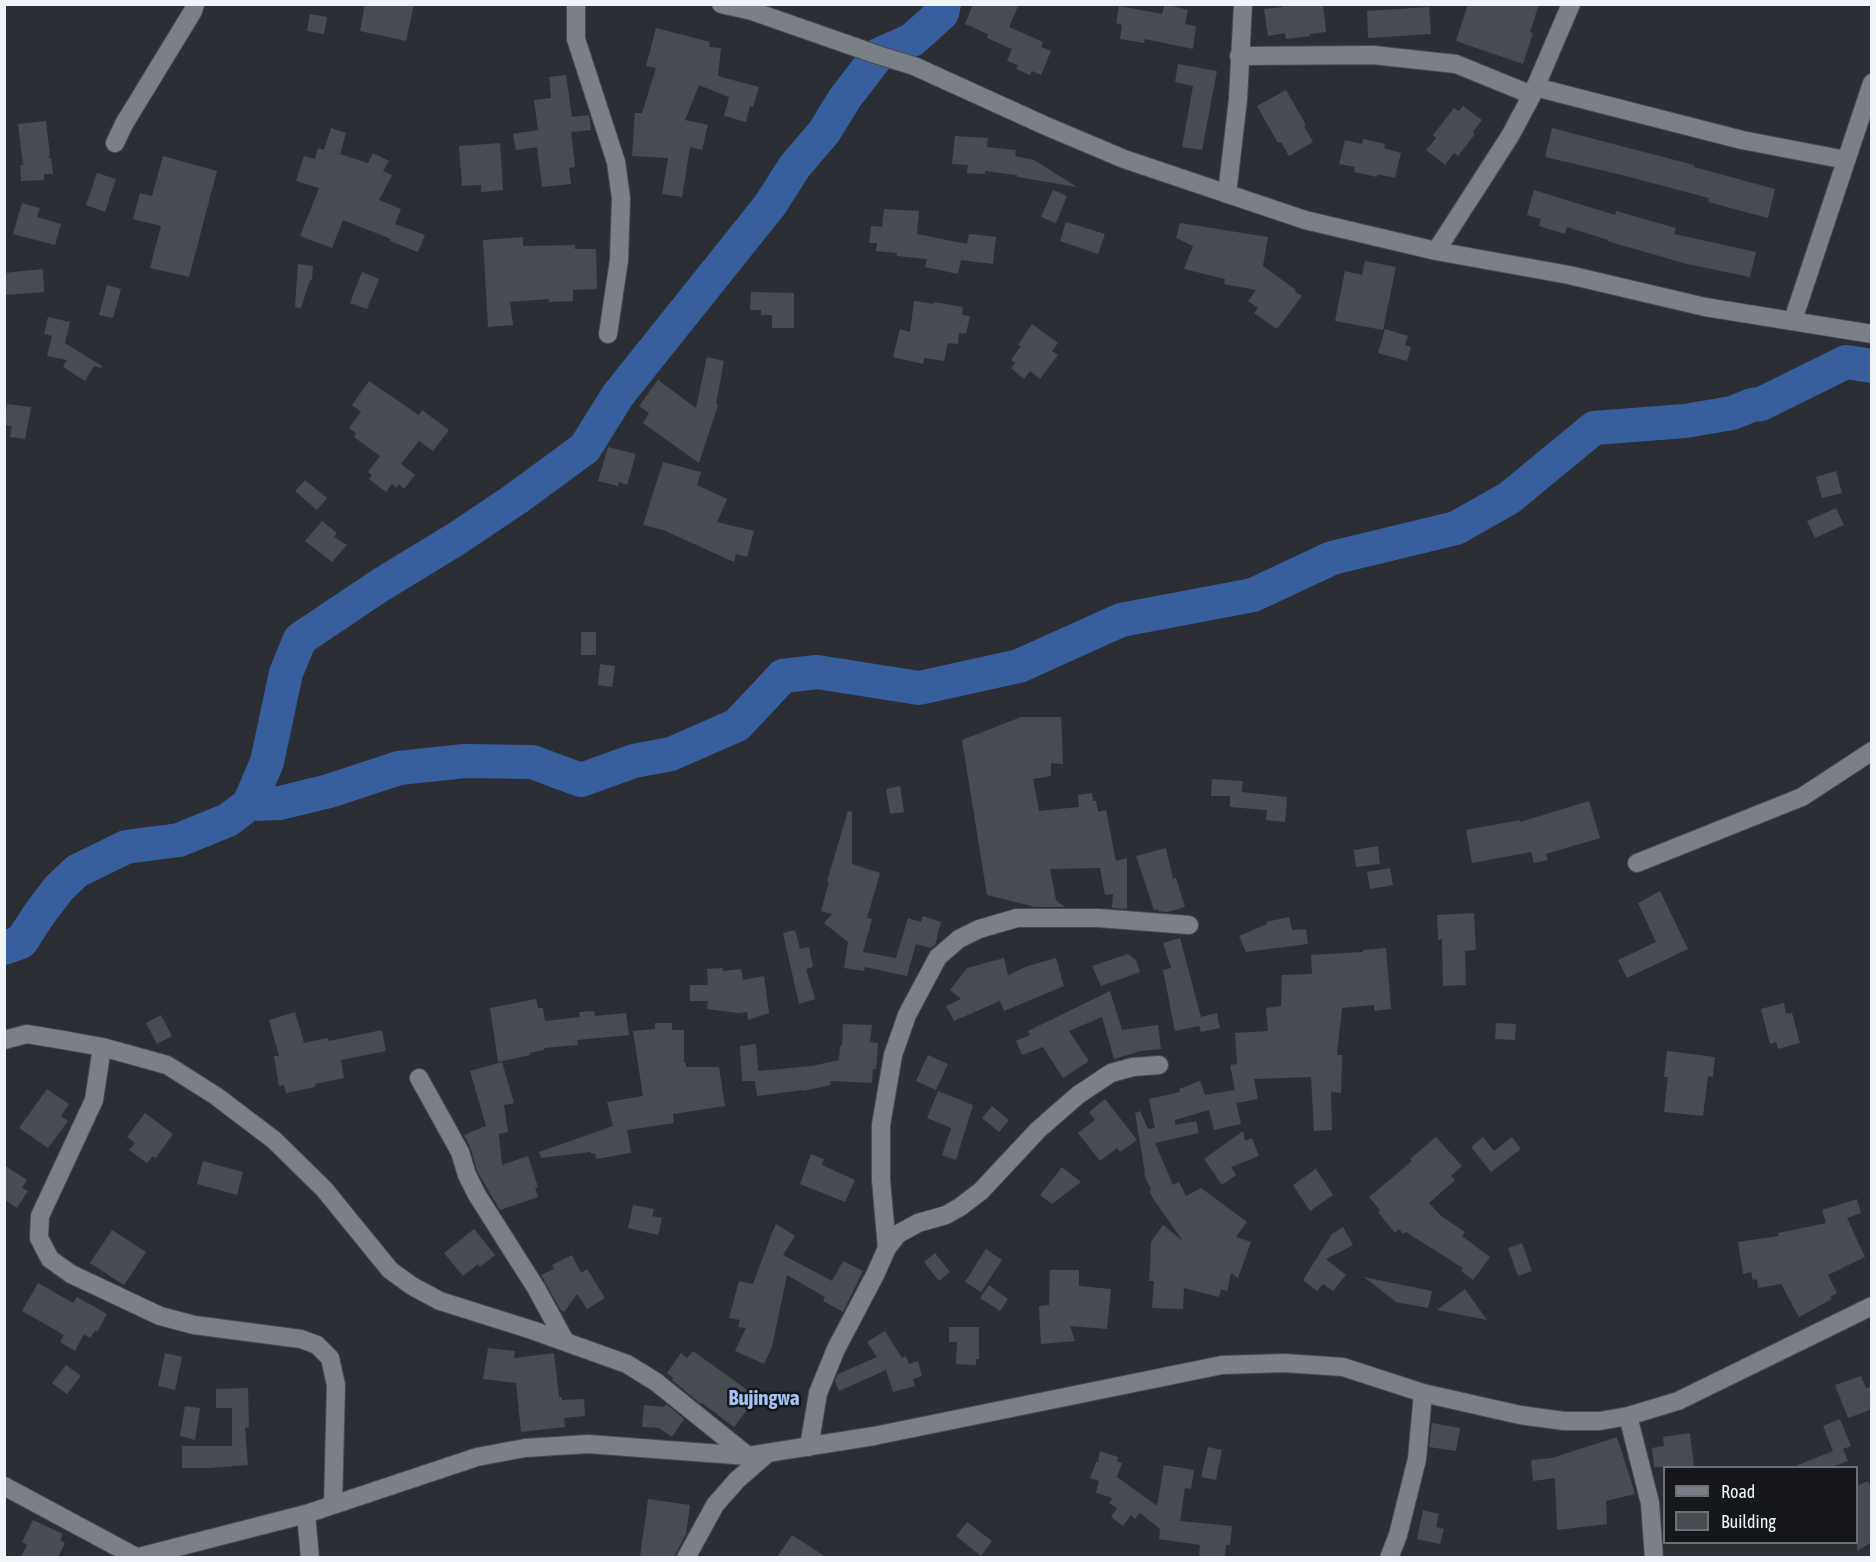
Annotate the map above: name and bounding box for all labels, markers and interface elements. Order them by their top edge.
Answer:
district label: Bujingwa [728,1385,800,1411]
legend [1663,1466,1858,1544]
text: Road [1721,1481,1755,1502]
text: Building [1721,1511,1776,1532]

